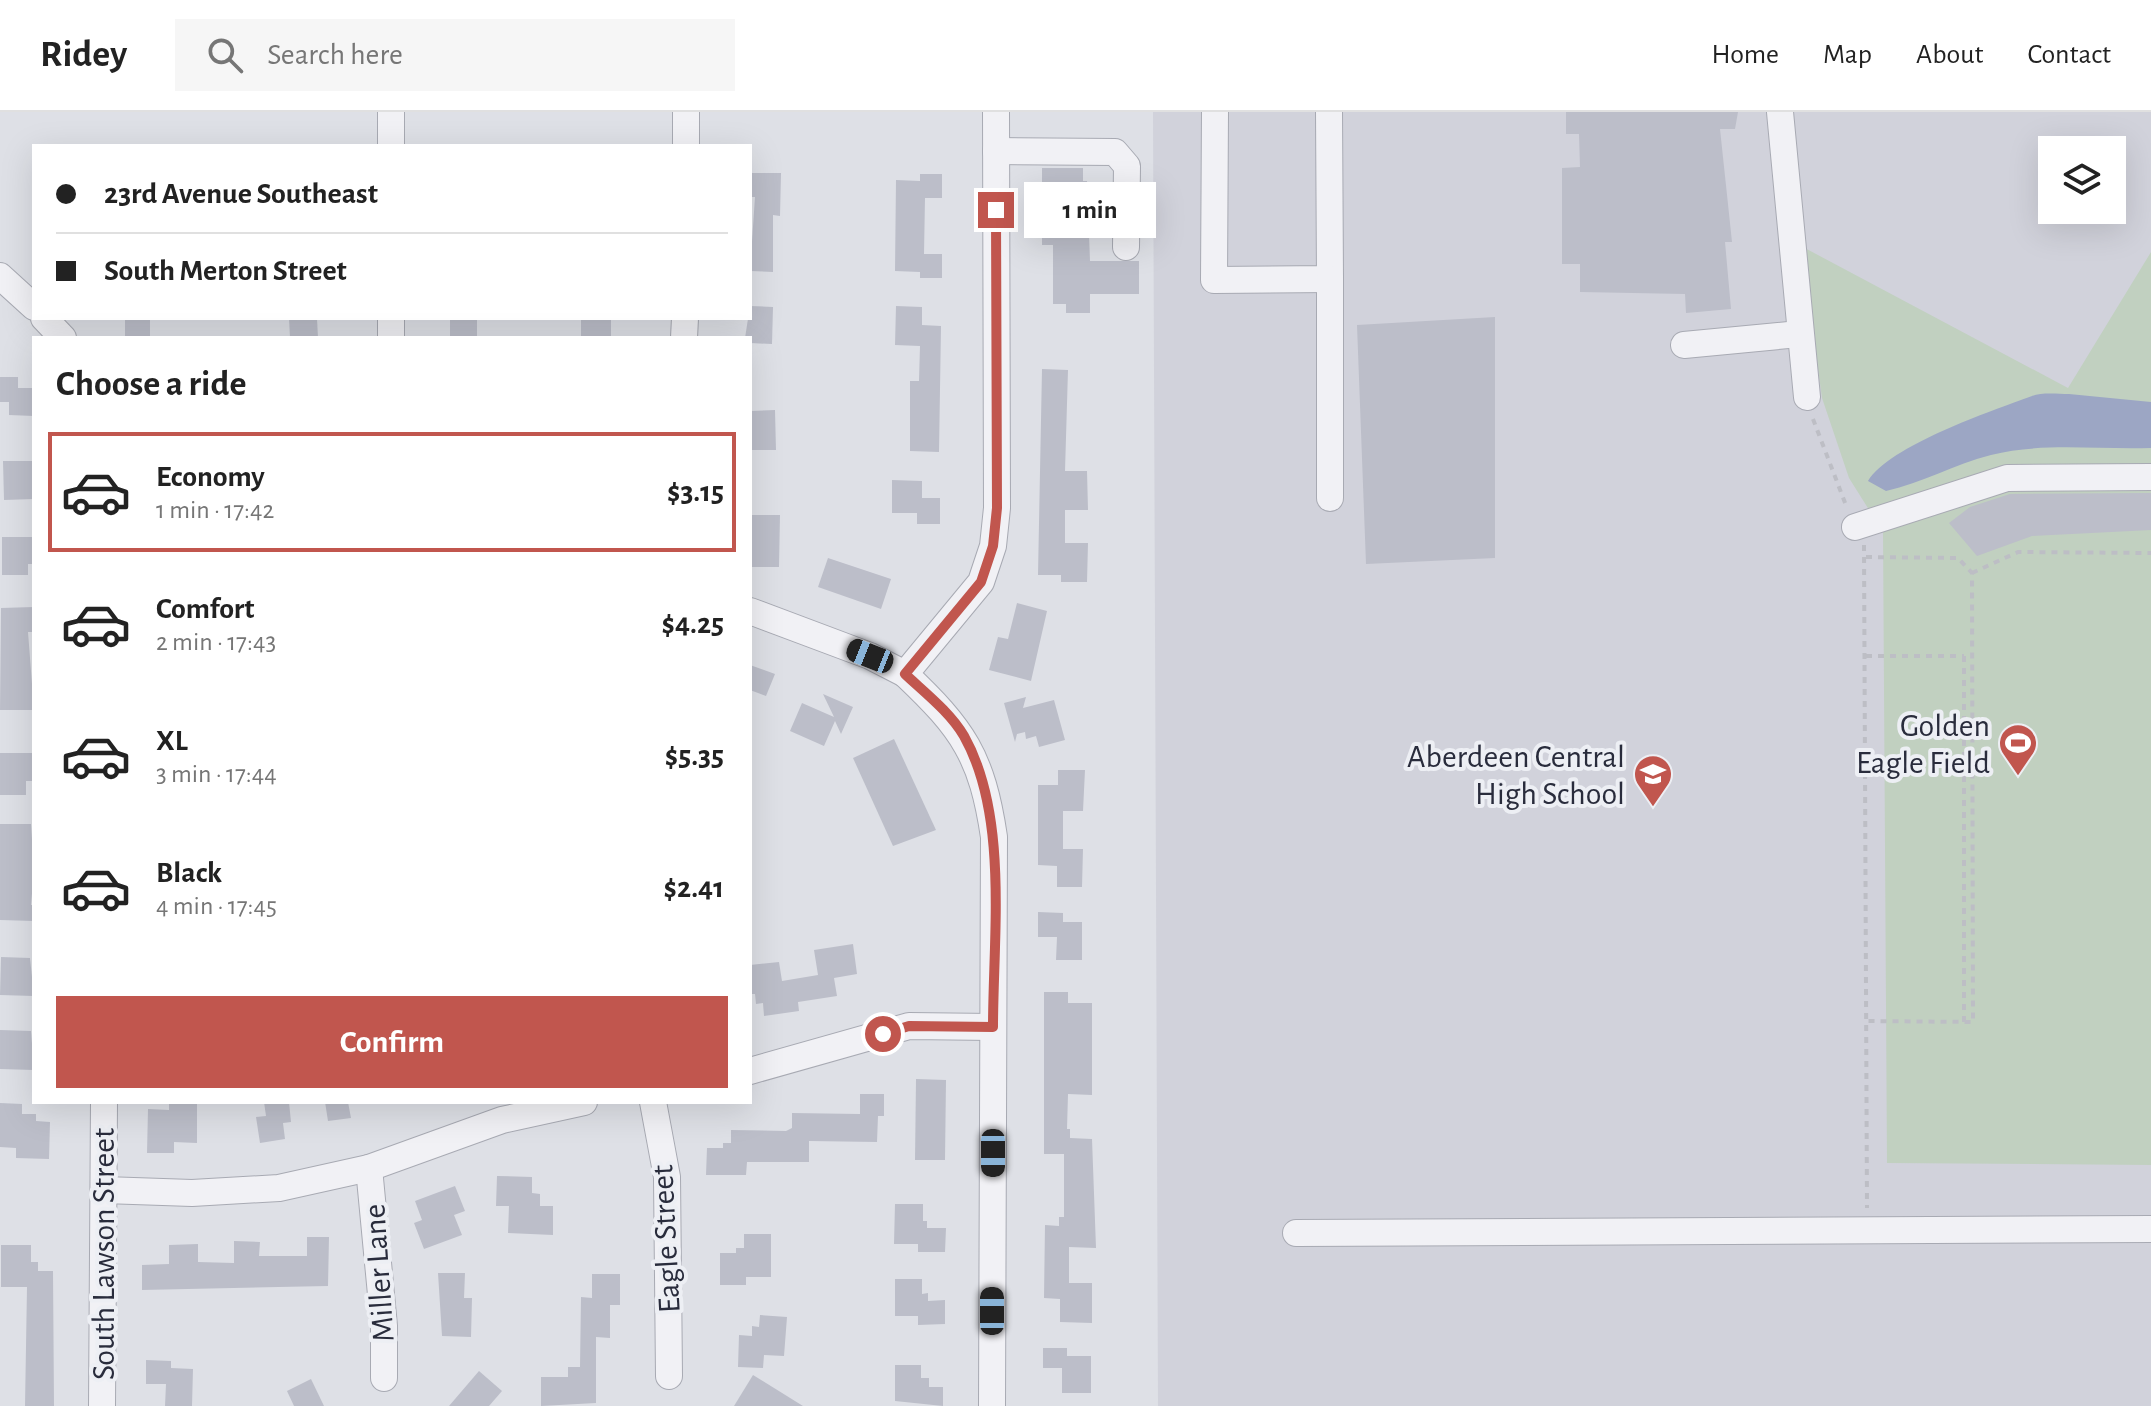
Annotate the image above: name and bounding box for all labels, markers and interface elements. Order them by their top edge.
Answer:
search box [175,19,735,91]
icon: search [203,33,247,77]
text: Ridey [40,36,127,74]
text: Search here [267,40,403,70]
text: Home [1712,41,1779,69]
text: Map [1823,41,1872,69]
text: About [1916,41,1984,69]
text: Contact [2028,41,2111,69]
map controls [2038,136,2126,224]
button: layers [2038,136,2126,224]
text: 23rd Avenue Southeast [104,179,378,209]
callout: 1 min [1024,182,1156,238]
route end [978,192,1014,228]
text: 1 min [1063,197,1117,223]
text: South Merton Street [104,256,347,286]
text: Choose a ride [56,366,246,402]
icon: car [60,456,132,528]
text: Economy [156,462,265,492]
text: $3.15 [667,477,724,507]
text: 1 min · 17:42 [156,497,274,523]
icon: car [60,588,132,660]
text: Comfort [156,594,255,624]
text: $4.25 [661,609,724,639]
text: 2 min · 17:43 [156,629,276,655]
car [843,636,897,676]
place label: Golden Eagle Field [1856,710,1990,779]
icon: car [60,720,132,792]
sports icon: Golden Eagle Field [1997,722,2039,777]
text: XL [156,726,188,756]
text: $5.35 [665,741,724,771]
place label: Aberdeen Central High School [1407,741,1625,810]
school or university icon: Aberdeen Central High School [1632,753,1674,808]
text: 3 min · 17:44 [156,761,277,787]
icon: car [60,852,132,924]
text: Black [156,858,222,888]
text: $2.41 [664,873,724,903]
text: 4 min · 17:45 [156,893,277,919]
button: Confirm [56,996,728,1088]
route start [865,1016,901,1052]
street label: South Lawson Street [88,1128,120,1380]
car [981,1129,1005,1177]
street label: Eagle Street [646,1164,686,1314]
street label: Miller Lane [358,1203,400,1343]
car [980,1287,1004,1335]

